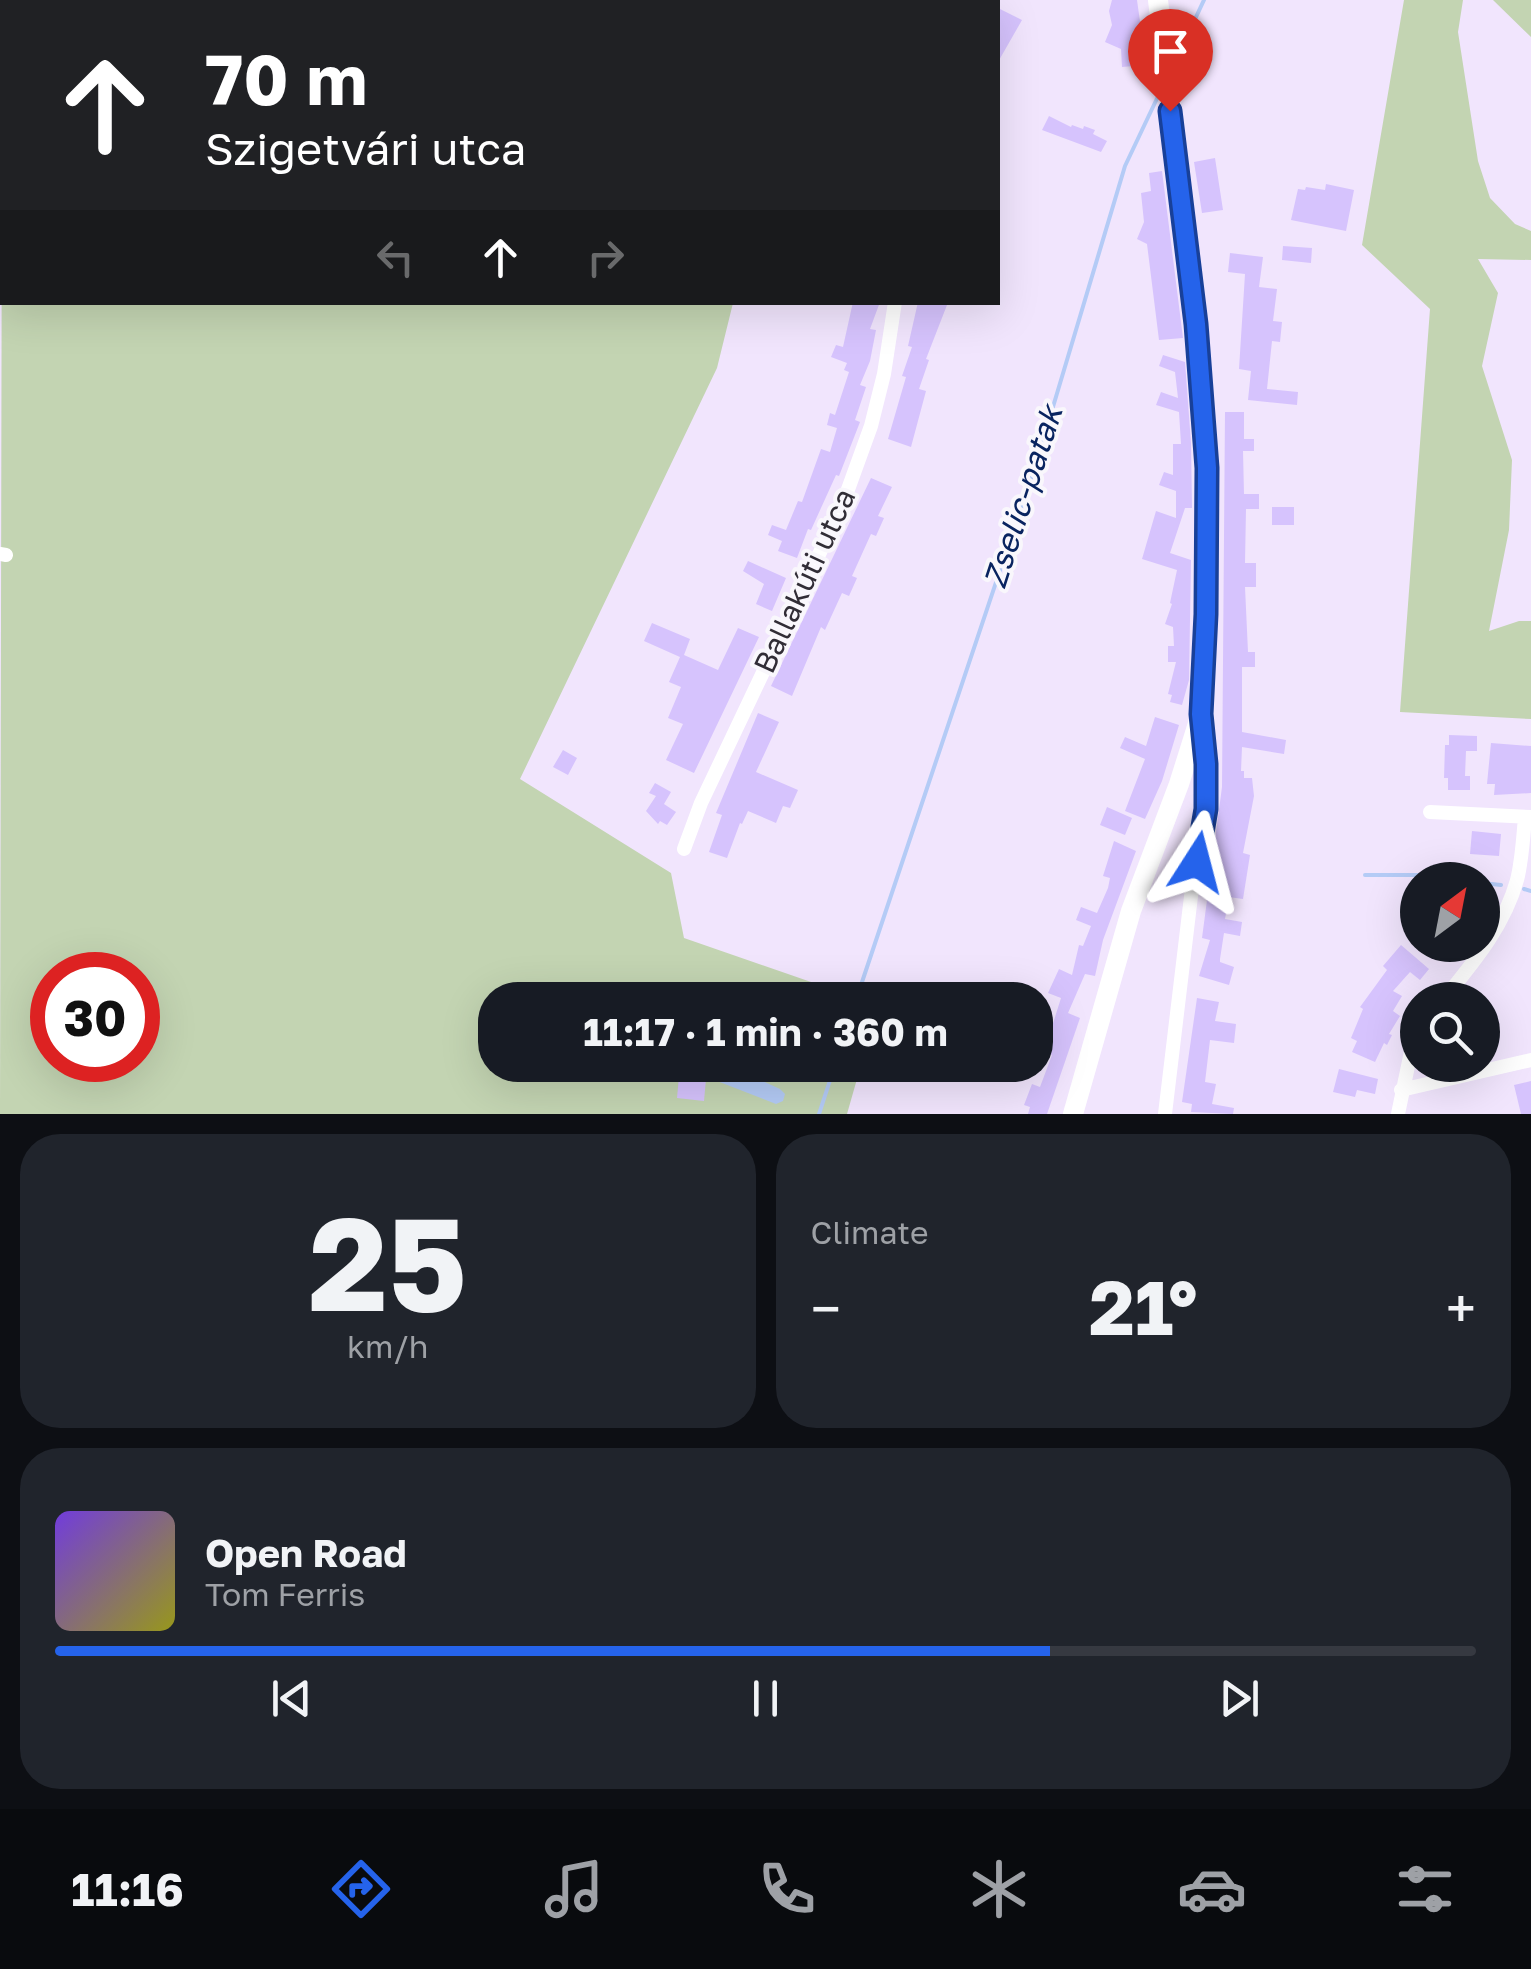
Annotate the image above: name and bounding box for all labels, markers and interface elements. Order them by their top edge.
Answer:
pin [1128,9,1213,112]
icon: arrive [1143,24,1198,79]
text: 70 m [205,36,367,120]
icon: ahead [40,40,170,170]
text: Szigetvári utca [205,121,526,175]
icon: left [368,230,423,285]
icon: ahead [473,230,528,285]
icon: right [578,230,633,285]
water label: Zselic-patak [975,398,1070,593]
street label: Ballakúti utca [746,483,863,678]
position arrow [1145,810,1249,914]
north arrow [1400,862,1500,962]
map controls [1400,862,1500,1082]
speed limit sign: 30 [30,952,160,1082]
button: search [1400,982,1500,1082]
text: 11:17 · 1 min · 360 m [583,1009,948,1054]
text: 25 [308,1184,467,1340]
text: Climate [811,1213,929,1251]
text: 21° [1089,1261,1198,1352]
text: − [811,1275,841,1341]
text: + [1446,1275,1476,1341]
text: km/h [347,1327,428,1365]
text: Open Road [205,1530,407,1575]
text: Tom Ferris [205,1575,365,1613]
icon: previous [264,1671,319,1726]
icon: pause [738,1671,793,1726]
icon: next [1212,1671,1267,1726]
icon: directions [326,1854,396,1924]
icon: music [539,1854,609,1924]
icon: phone [752,1854,822,1924]
icon: climate [964,1854,1034,1924]
icon: car [1177,1854,1247,1924]
icon: filters [1390,1854,1460,1924]
text: 11:16 [71,1862,184,1916]

